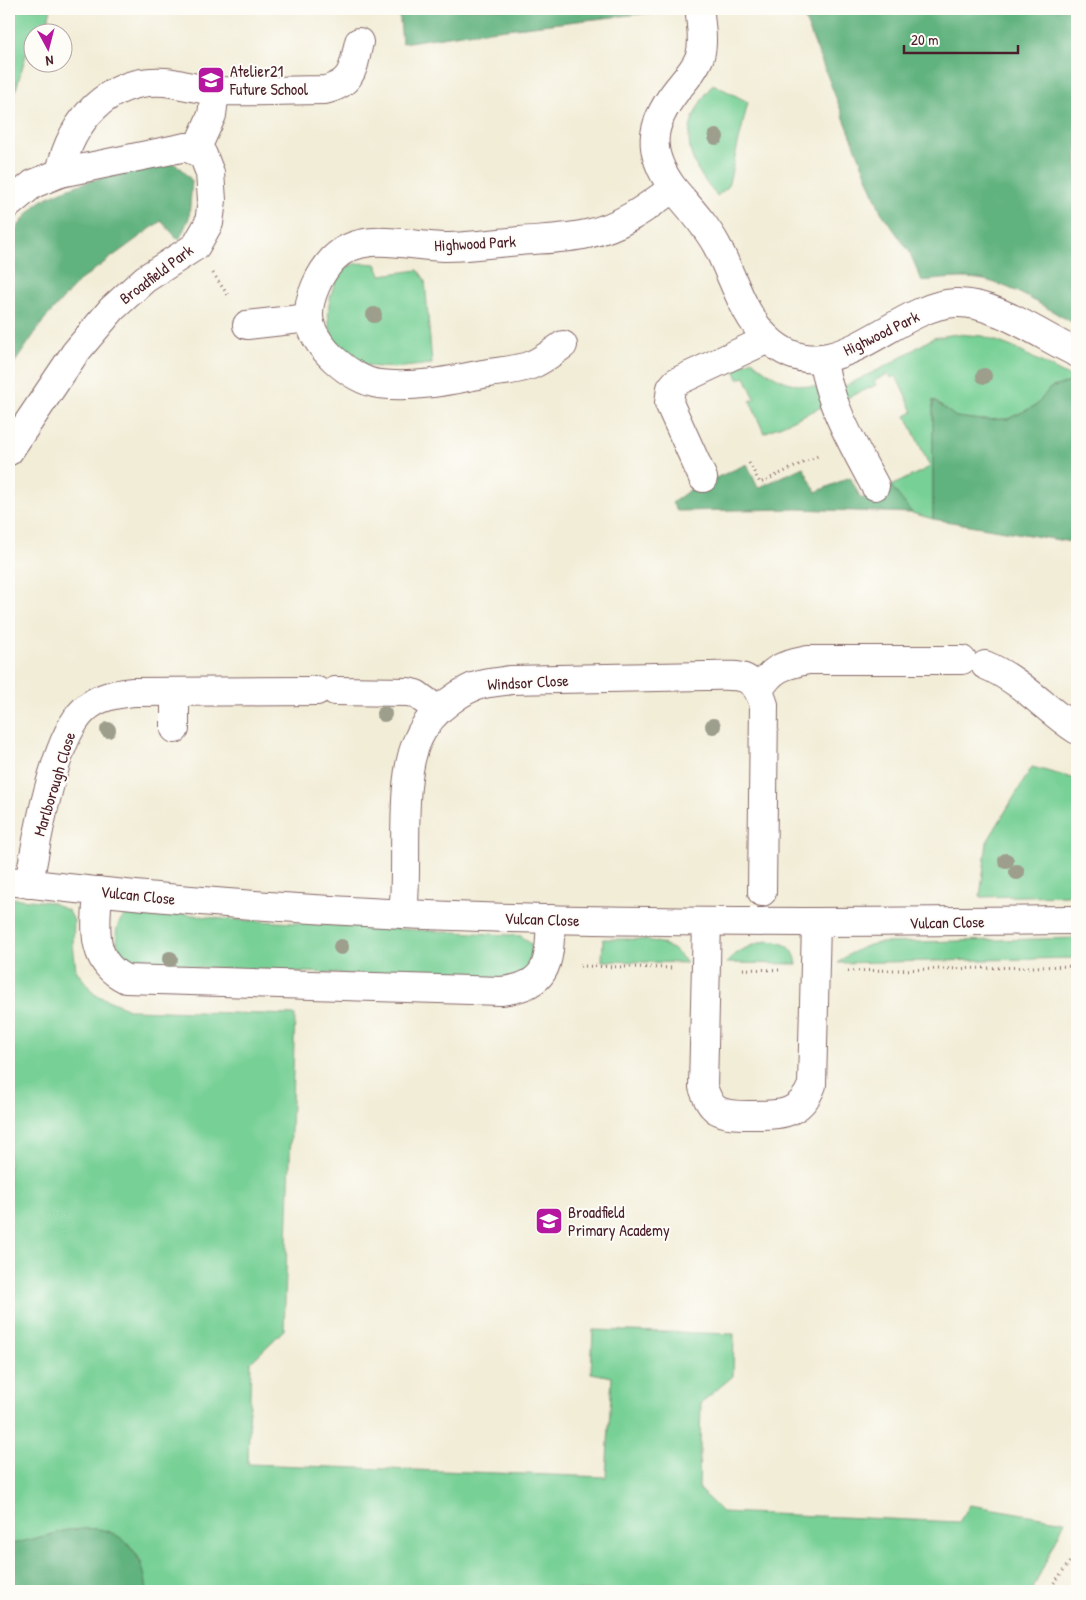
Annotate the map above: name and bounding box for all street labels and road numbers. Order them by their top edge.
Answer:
street label: Highwood Park [434,230,517,256]
street label: Broadfield Park [115,239,198,309]
street label: Highwood Park [839,305,923,361]
street label: Windsor Close [487,669,570,695]
street label: Marlborough Close [28,729,80,839]
street label: Vulcan Close [100,880,177,910]
street label: Vulcan Close [504,907,581,931]
street label: Vulcan Close [909,910,985,934]

